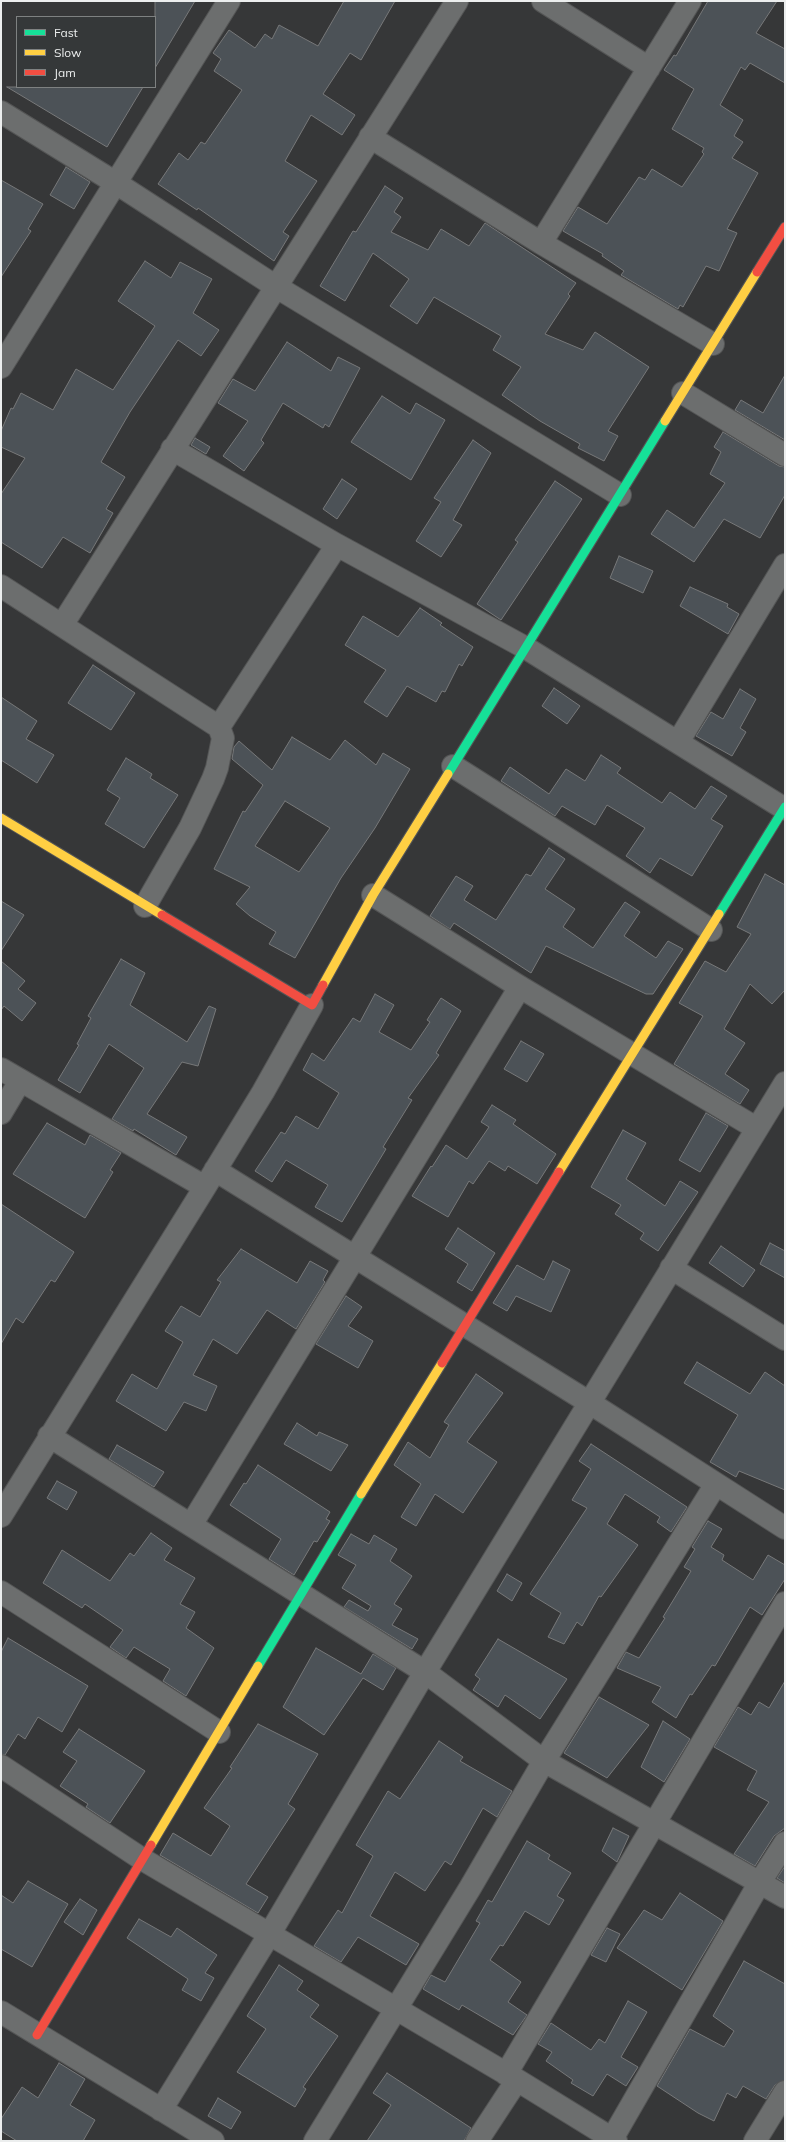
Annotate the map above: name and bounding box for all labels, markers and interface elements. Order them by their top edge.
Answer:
legend [16,16,156,88]
text: Fast [54,25,78,40]
text: Slow [54,45,82,60]
text: Jam [54,65,76,80]

